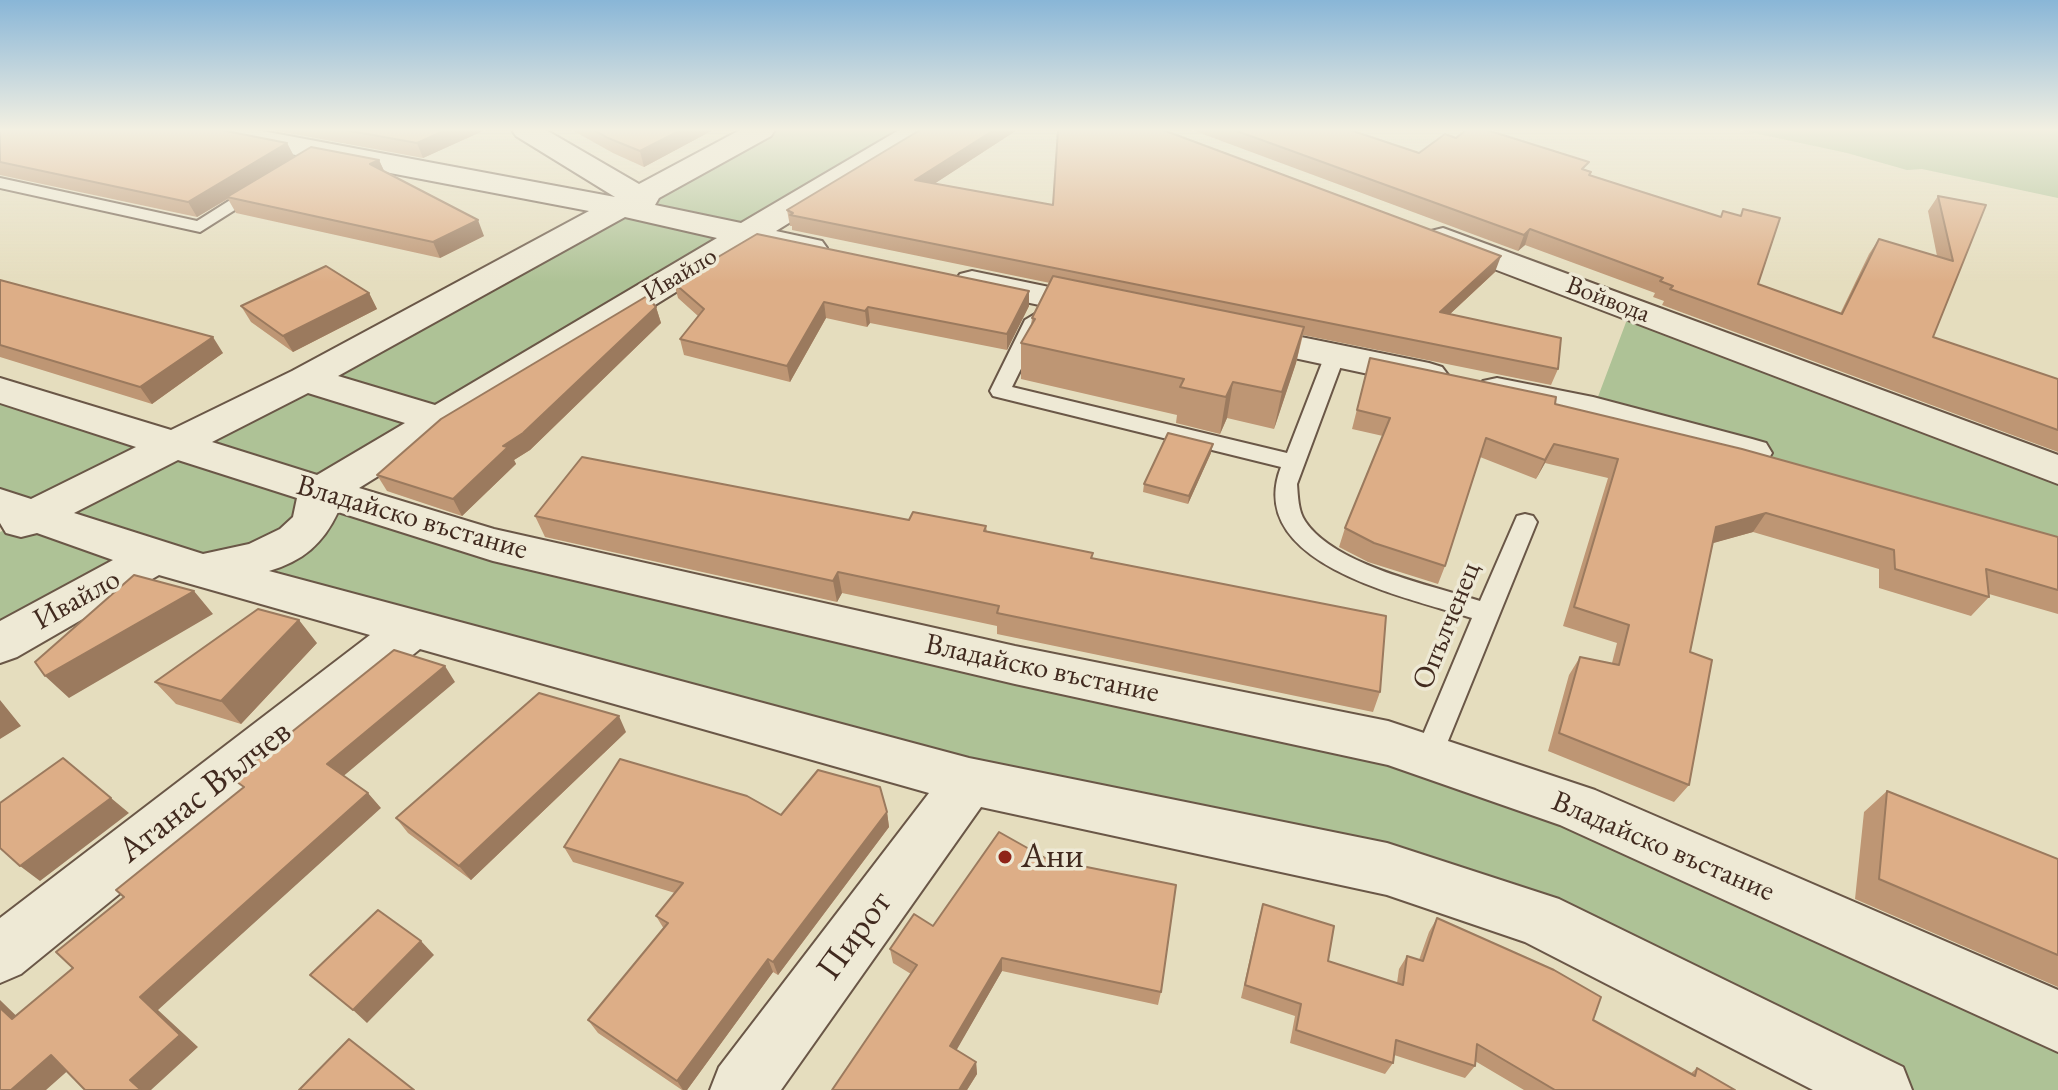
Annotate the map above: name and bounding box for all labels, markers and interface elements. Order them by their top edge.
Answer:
street label: Ивайло [637,241,723,309]
street label: Войвода [1562,270,1654,330]
street label: Владайско въстание [292,468,532,568]
street label: Опълченец [1405,557,1489,695]
street label: Ивайло [27,561,127,639]
street label: Владайско въстание [922,627,1162,711]
street label: Атанас Вълчев [110,711,300,873]
street label: Владайско въстание [1546,784,1780,910]
place label: Ани [1021,835,1084,879]
marker: Ани [996,848,1014,866]
street label: Пирот [808,883,902,989]

